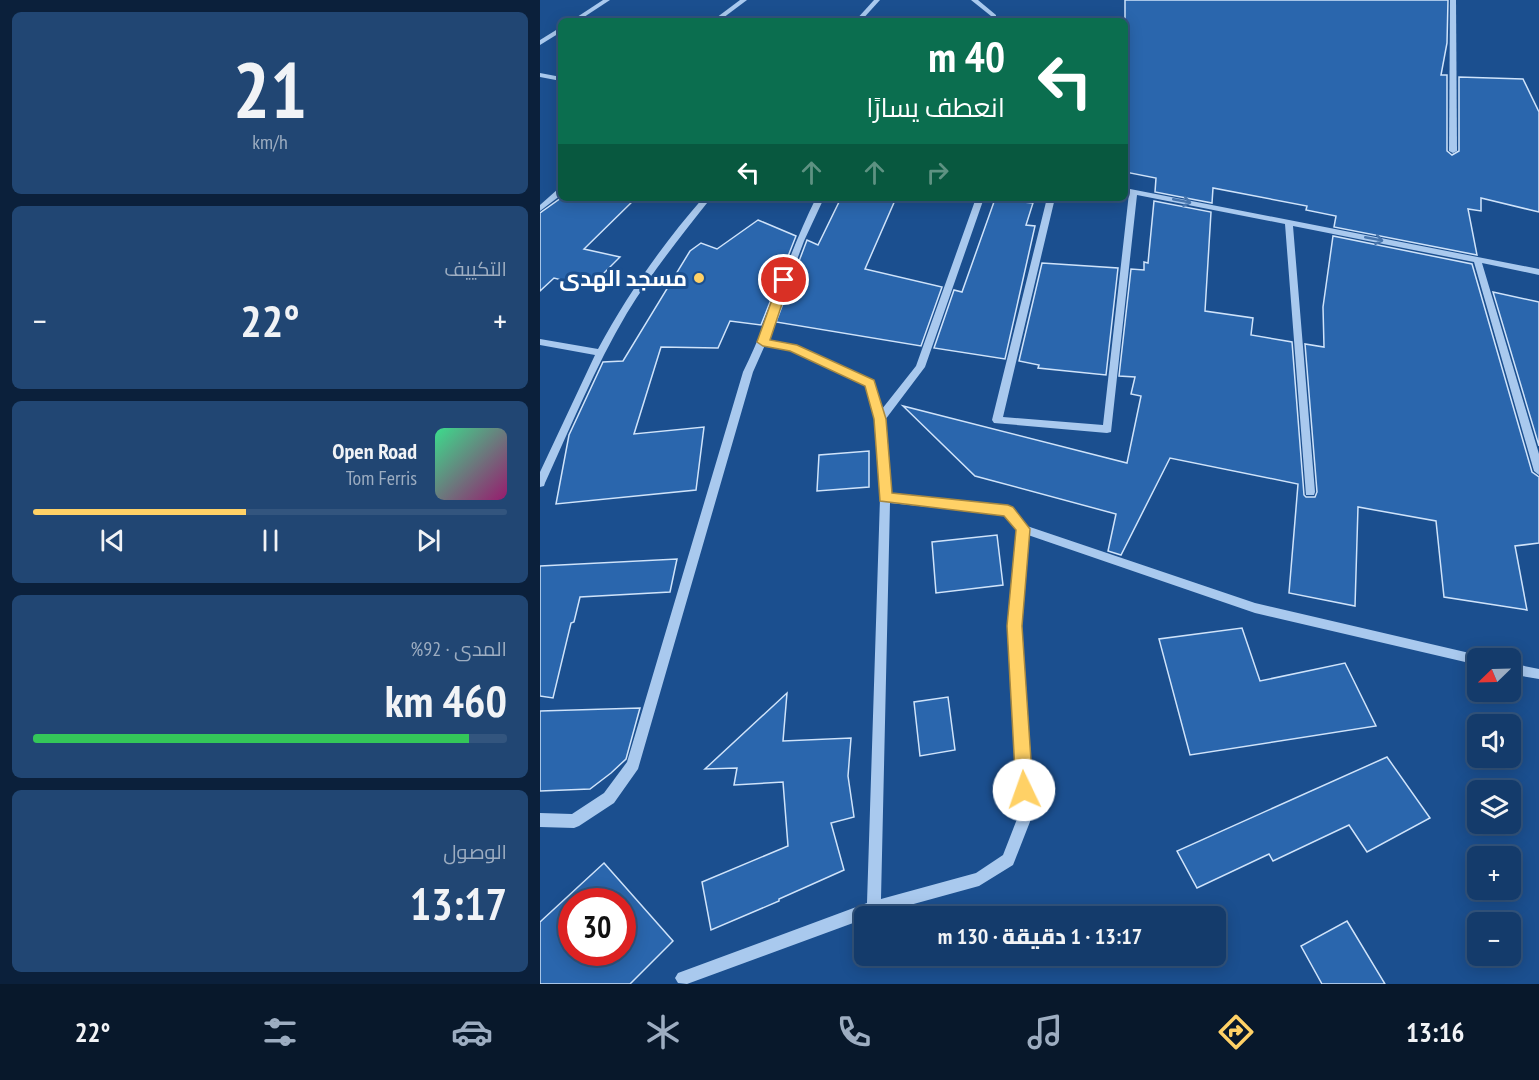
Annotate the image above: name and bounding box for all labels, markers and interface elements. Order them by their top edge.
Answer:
text: 40 m [928,29,1005,84]
text: 21 [233,39,307,140]
icon: left [1026,42,1104,120]
text: انعطف يسارًا [866,90,1005,124]
text: km/h [252,129,288,155]
icon: left [732,156,765,189]
icon: ahead [795,156,828,189]
icon: ahead [858,156,891,189]
icon: right [921,156,954,189]
one-way arrow [1173,196,1192,208]
one-way arrow [1363,234,1383,245]
pin [758,254,809,305]
text: التكييف [444,256,507,282]
icon: arrive [767,263,800,296]
place label: مسجد الهدى [559,264,687,292]
marker: مسجد الهدى [692,271,706,285]
text: 22° [240,291,300,349]
text: − [33,299,47,342]
text: + [493,299,507,342]
text: Open Road [332,437,417,465]
text: Tom Ferris [346,465,417,491]
icon: previous [96,524,129,557]
icon: pause [254,524,287,557]
icon: next [412,524,445,557]
text: المدى · 92% [411,636,507,662]
north arrow [1467,648,1521,702]
map controls [1467,648,1521,966]
text: 460 km [385,671,507,729]
button: sound [1467,714,1521,768]
position arrow [992,758,1056,822]
button: layers [1467,780,1521,834]
text: الوصول [443,839,507,865]
button: + [1467,846,1521,900]
text: 13:17 [410,874,507,932]
speed limit sign: 30 [558,888,636,966]
button: − [1467,912,1521,966]
text: 13:17 · 1 دقيقة · 130 m [938,922,1142,950]
icon: filters [259,1011,301,1053]
icon: car [451,1011,493,1053]
icon: climate [642,1011,684,1053]
icon: phone [833,1011,875,1053]
icon: music [1024,1011,1066,1053]
icon: directions [1215,1011,1257,1053]
text: 22° [75,1015,110,1049]
text: 13:16 [1406,1015,1464,1049]

